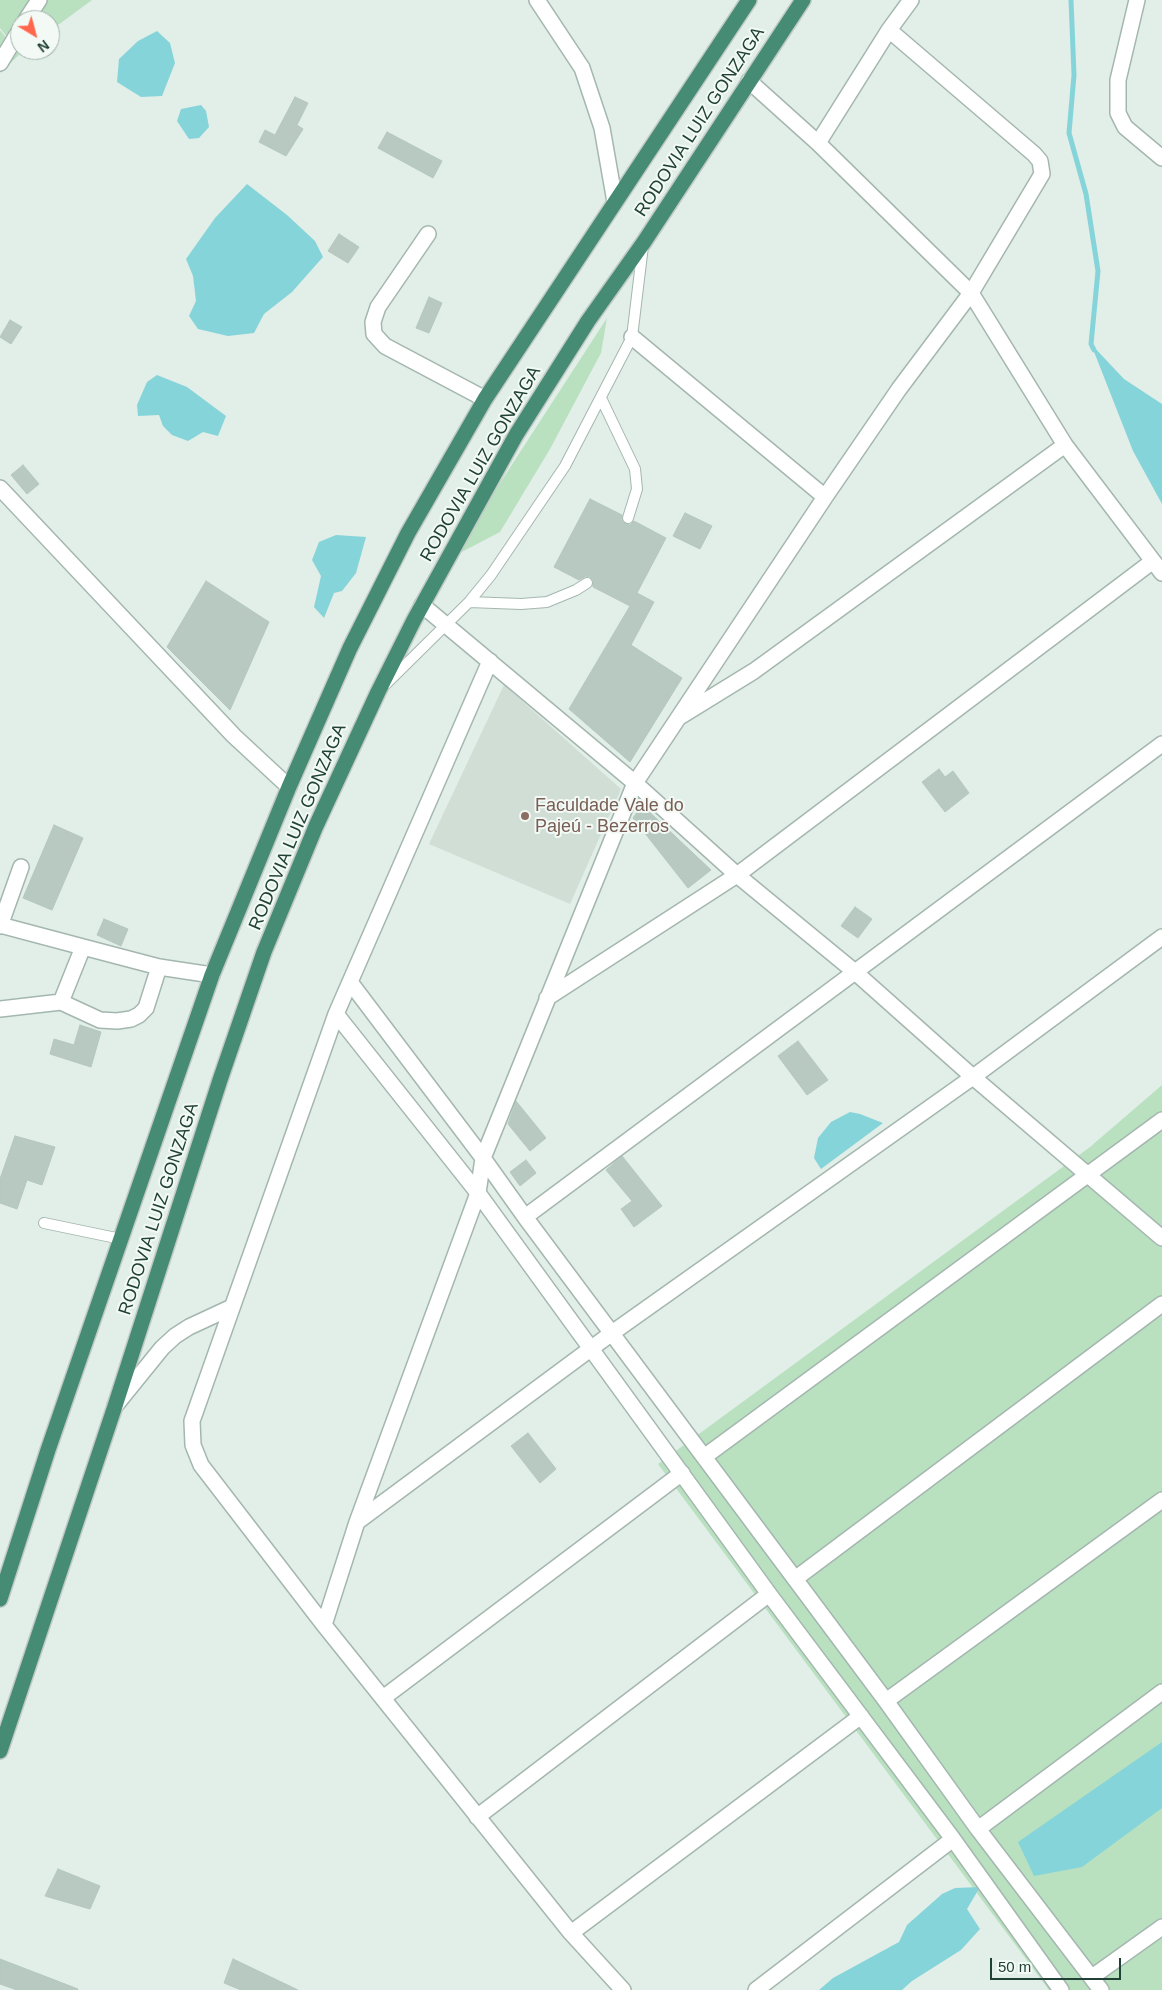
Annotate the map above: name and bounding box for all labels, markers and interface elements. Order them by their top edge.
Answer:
north arrow [10,10,60,60]
street label: RODOVIA LUIZ GONZAGA [630,23,770,221]
text: N [35,37,52,56]
street label: RODOVIA LUIZ GONZAGA [416,362,546,566]
street label: RODOVIA LUIZ GONZAGA [245,721,351,933]
place label: Faculdade Vale do Pajeú - Bezerros [535,795,684,838]
marker: Faculdade Vale do Pajeú - Bezerros [519,810,531,822]
street label: RODOVIA LUIZ GONZAGA [114,1100,204,1318]
scale bar [992,1948,1123,1980]
text: 50 m [998,1958,1031,1975]

